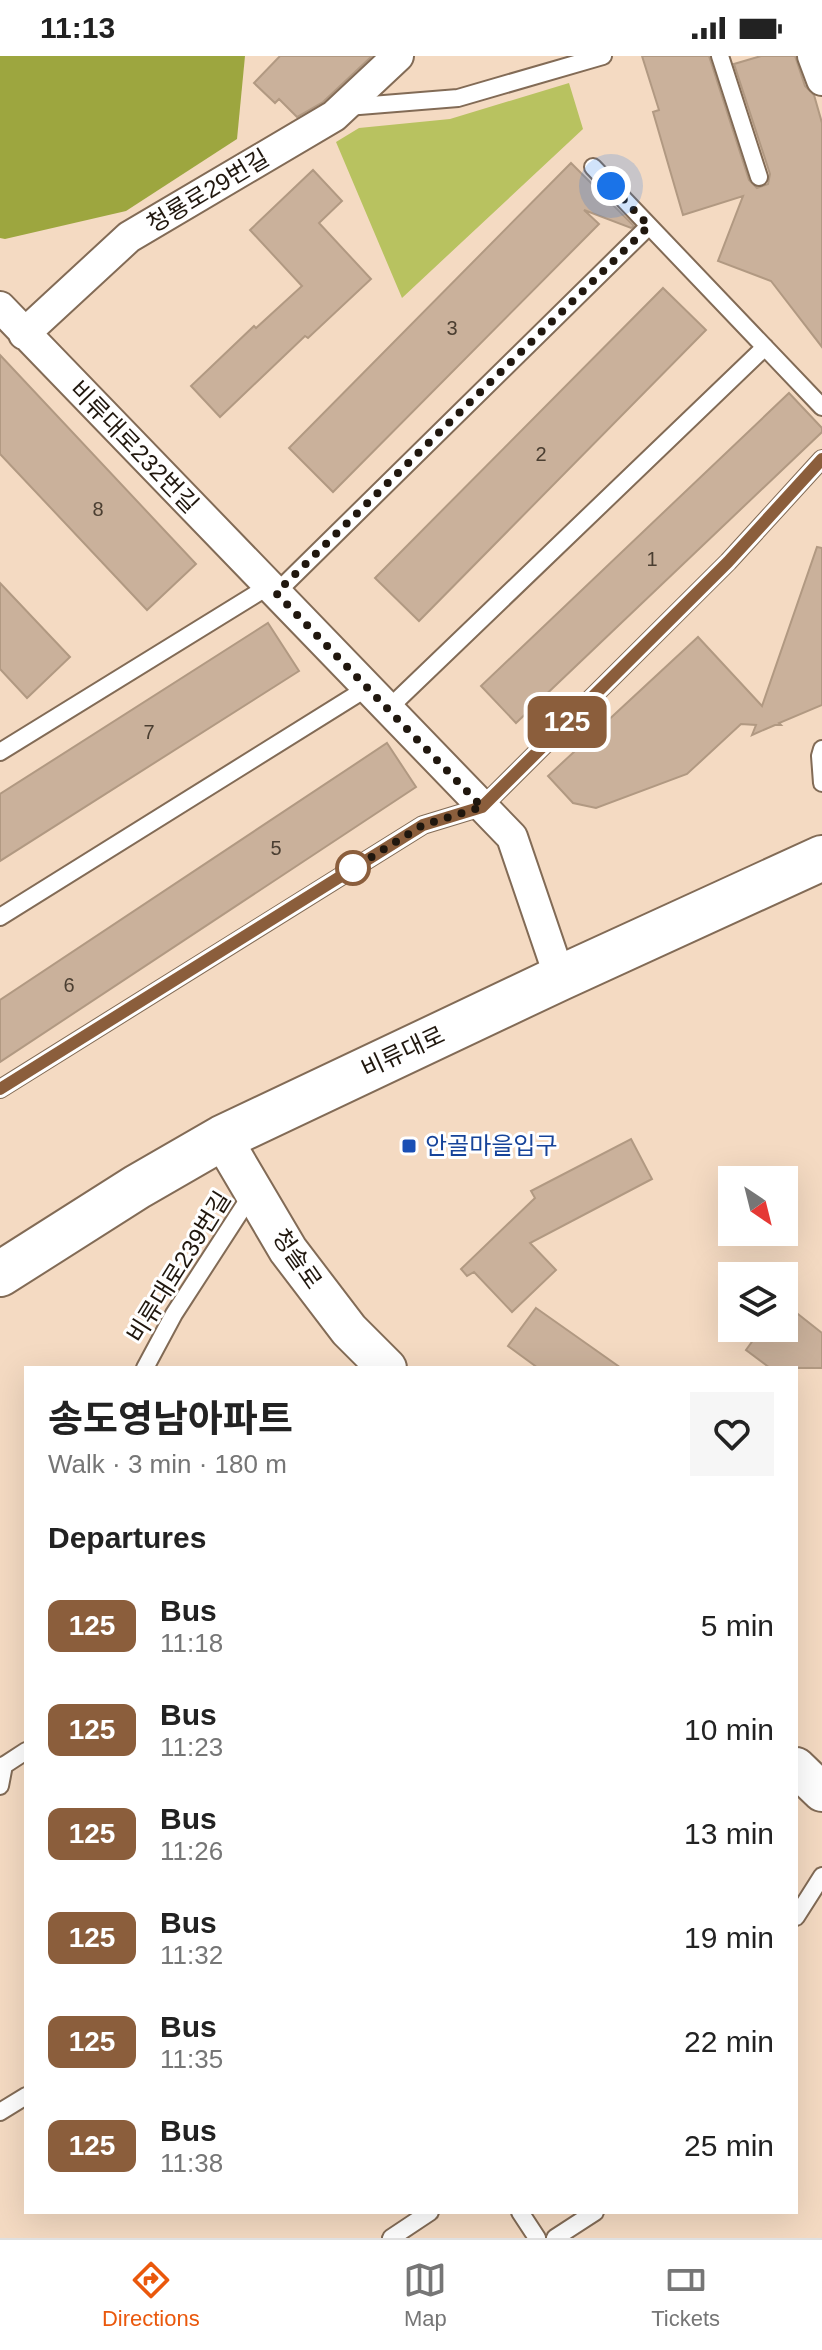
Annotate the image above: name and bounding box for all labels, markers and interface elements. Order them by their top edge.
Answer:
text: 11:13 [40,11,115,44]
street label: 청룡로29번길 [142,144,273,237]
your location [591,166,631,206]
house number: 3 [446,317,458,339]
street label: 비류대로232번길 [65,375,204,518]
house number: 2 [535,443,547,465]
house number: 8 [92,498,104,520]
house number: 1 [646,548,658,570]
line badge: 125 [521,696,613,748]
text: 125 [544,706,590,737]
house number: 7 [143,721,155,743]
house number: 5 [270,837,282,859]
unlabelled marker [336,851,370,885]
house number: 6 [63,974,75,996]
street label: 비류대로 [357,1021,449,1082]
place label: 안골마을입구 [425,1132,557,1159]
marker: 안골마을입구 [400,1137,418,1155]
north arrow [718,1166,798,1246]
map controls [718,1166,798,1342]
street label: 비류대로239번길 [121,1186,236,1347]
street label: 청솔로 [267,1224,327,1294]
button: layers [718,1262,798,1342]
button: heart [690,1392,774,1476]
text: 송도영남아파트 [48,1398,293,1440]
text: Walk · 3 min · 180 m [48,1449,287,1479]
text: Departures [48,1521,206,1554]
text: Bus [160,1594,217,1627]
text: 5 min [701,1609,774,1642]
text: 125 [69,1610,115,1641]
text: 11:18 [160,1628,223,1658]
text: Bus [160,1698,217,1731]
text: 10 min [684,1713,774,1746]
text: 125 [69,1714,115,1745]
text: 11:23 [160,1732,223,1762]
text: Bus [160,1802,217,1835]
text: 13 min [684,1817,774,1850]
text: 125 [69,1818,115,1849]
text: 11:26 [160,1836,223,1866]
text: Bus [160,1906,217,1939]
text: 19 min [684,1921,774,1954]
text: 125 [69,1922,115,1953]
text: 11:32 [160,1940,223,1970]
text: Bus [160,2010,217,2043]
text: 22 min [684,2025,774,2058]
text: 125 [69,2026,115,2057]
text: 11:35 [160,2044,223,2074]
text: Bus [160,2114,217,2147]
text: 25 min [684,2129,774,2162]
text: 125 [69,2130,115,2161]
text: 11:38 [160,2148,223,2178]
tab: Directions [102,2258,200,2332]
tab: Map [403,2258,447,2332]
tab: Tickets [651,2258,720,2332]

